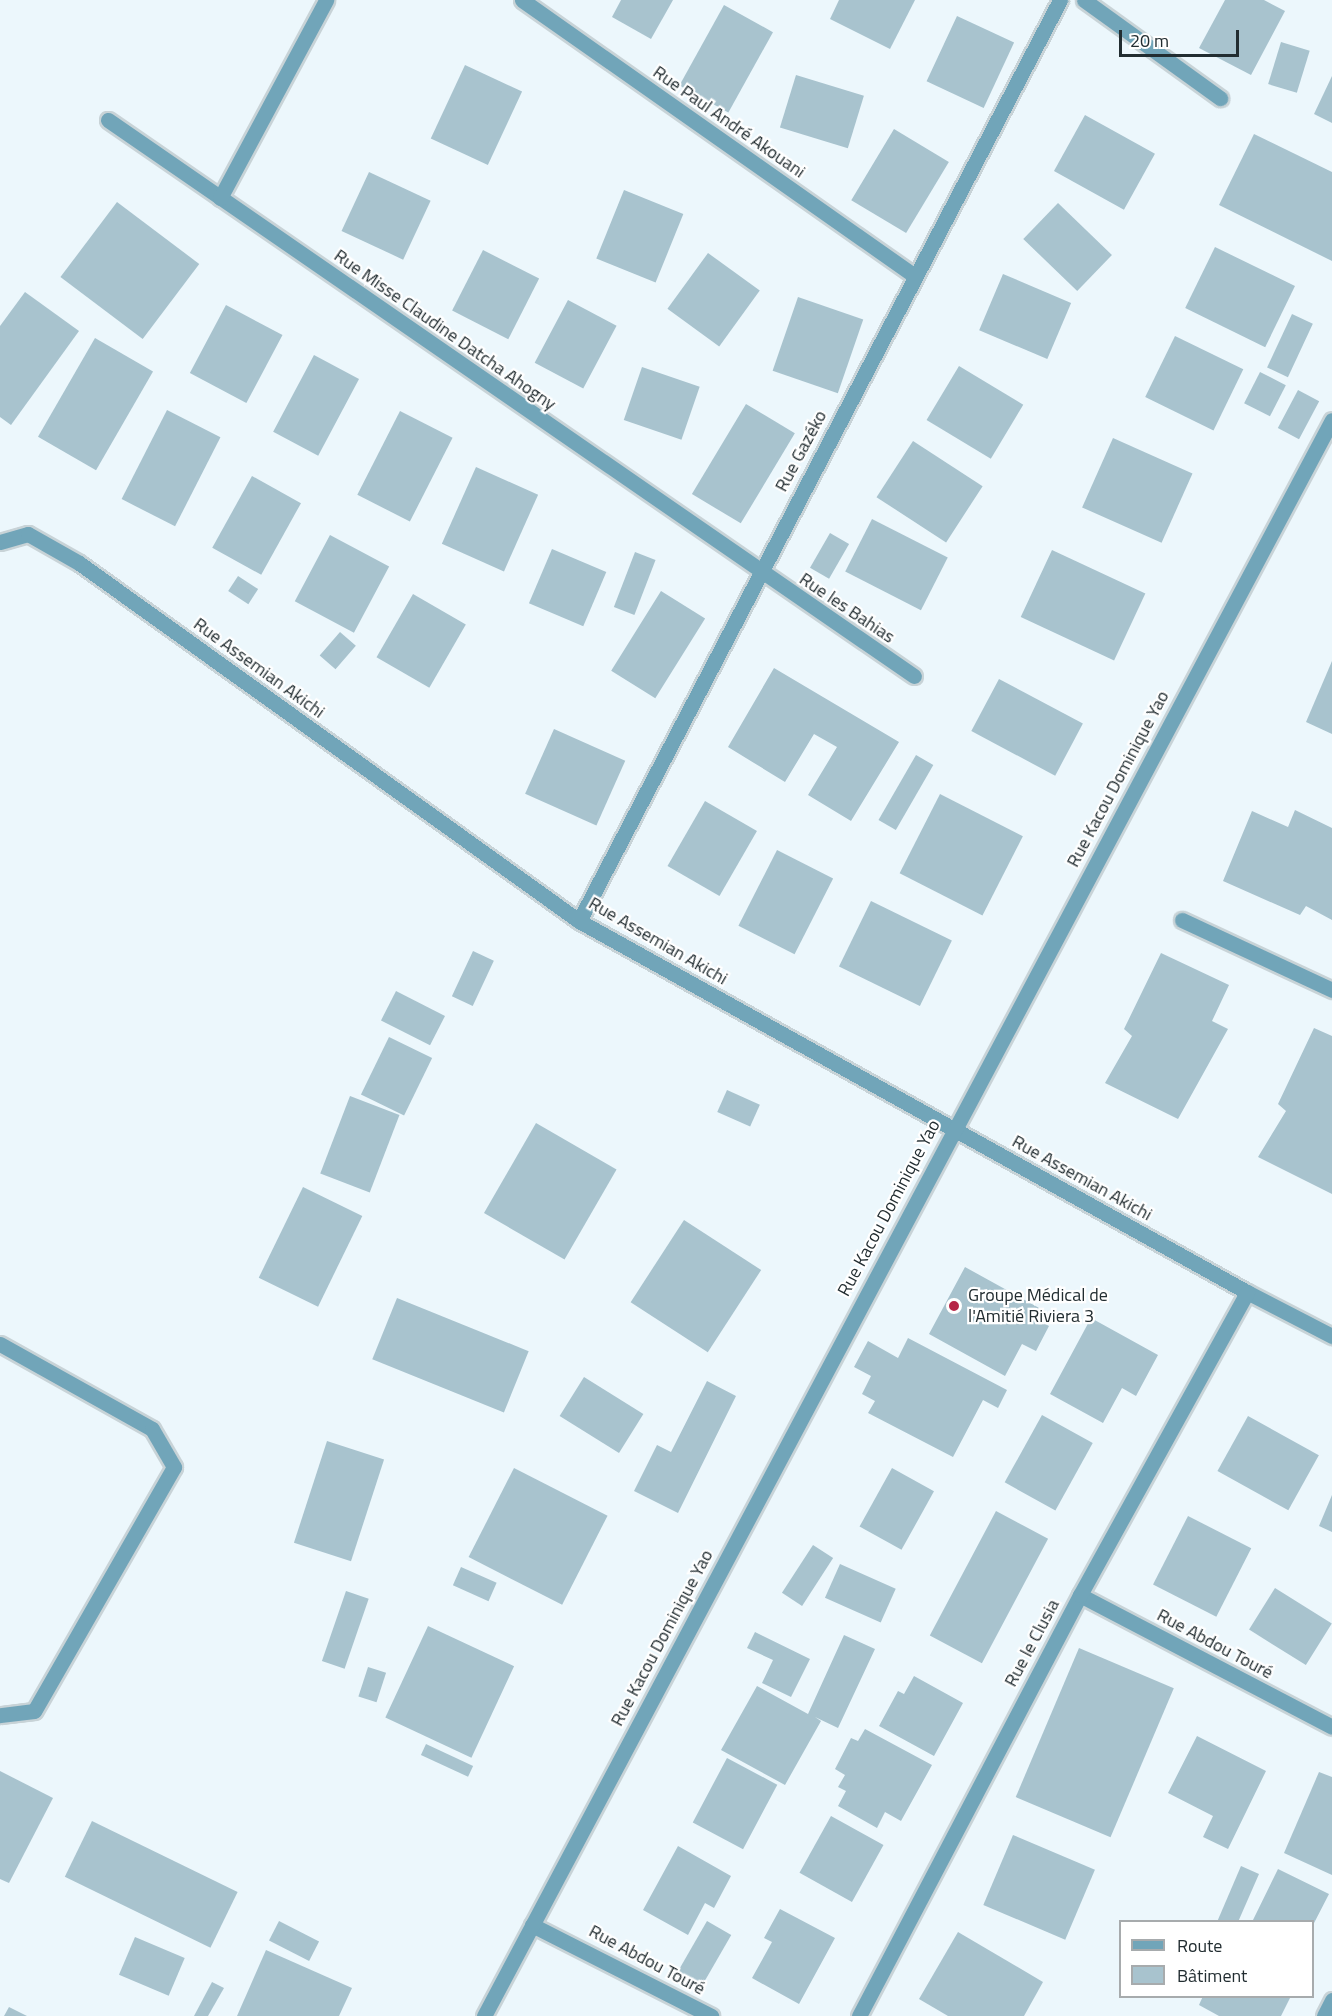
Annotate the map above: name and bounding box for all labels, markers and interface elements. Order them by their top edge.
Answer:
scale bar [1122,18,1242,56]
text: 20 m [1130,27,1169,54]
street label: Rue Paul André Akouani [649,61,809,183]
street label: Rue Misse Claudine Datcha Ahogny [330,245,560,415]
street label: Rue Gazéko [771,407,831,495]
street label: Rue les Bahias [795,568,899,648]
street label: Rue Assemian Akichi [189,613,329,723]
street label: Rue Kacou Dominique Yao [1062,687,1174,871]
street label: Rue Assemian Akichi [585,893,731,989]
street label: Rue Kacou Dominique Yao [833,1116,945,1300]
street label: Rue Assemian Akichi [1008,1131,1156,1225]
place label: Groupe Médical de l'Amitié Riviera 3 [968,1285,1108,1328]
marker: Groupe Médical de l'Amitié Riviera 3 [945,1297,963,1315]
street label: Rue Kacou Dominique Yao [606,1546,718,1730]
street label: Rue le Clusia [1000,1596,1064,1690]
street label: Rue Abdou Touré [1153,1604,1277,1684]
street label: Rue Abdou Touré [585,1920,709,2000]
legend [1119,1920,1314,1998]
text: Route [1177,1932,1222,1959]
text: Bâtiment [1177,1962,1247,1989]

